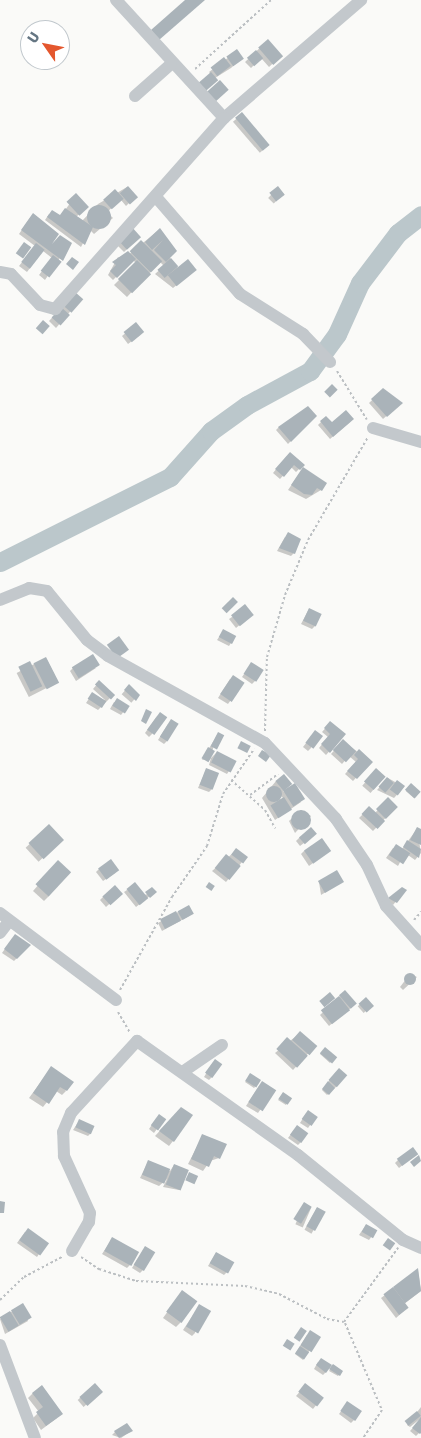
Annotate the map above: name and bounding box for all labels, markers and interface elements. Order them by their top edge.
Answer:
north arrow [20,20,70,70]
text: U [22,28,44,47]

